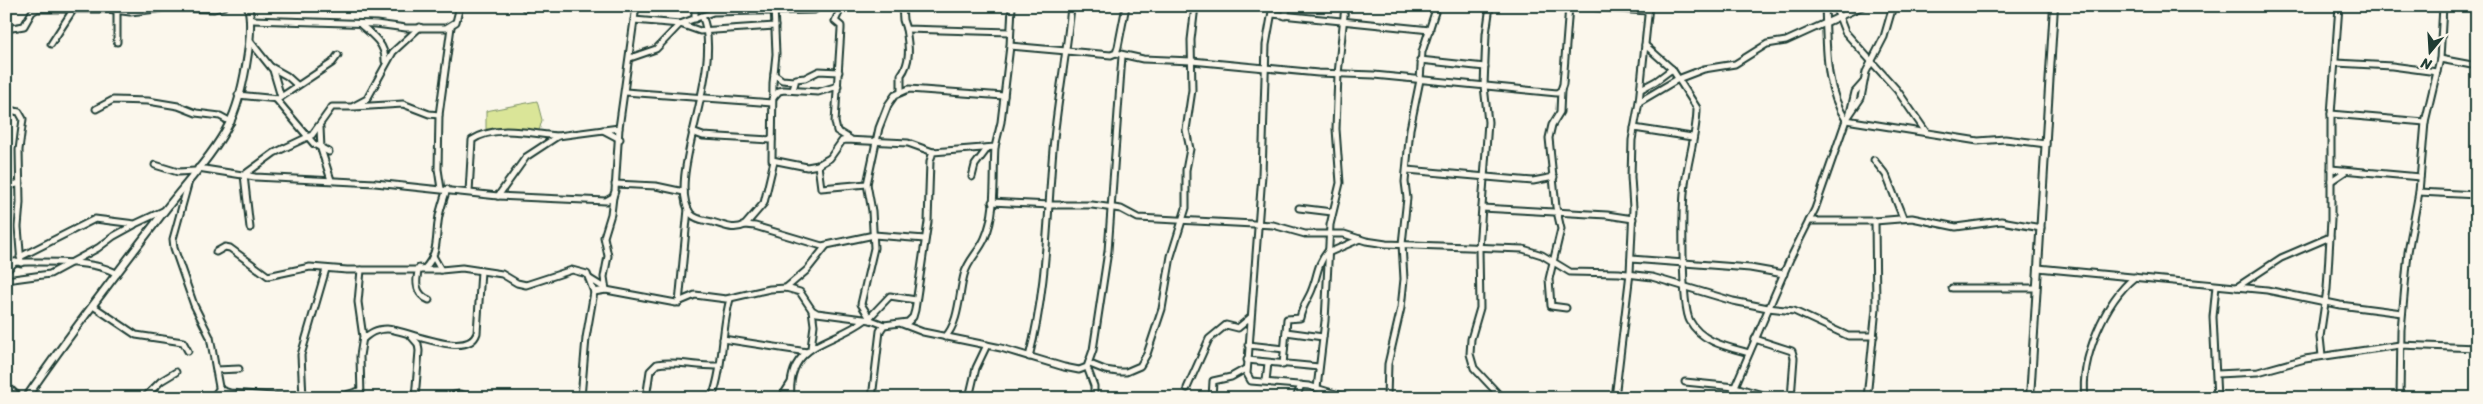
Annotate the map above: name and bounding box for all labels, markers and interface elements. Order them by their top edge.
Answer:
north arrow [2406,28,2456,78]
text: N [2417,50,2436,78]

